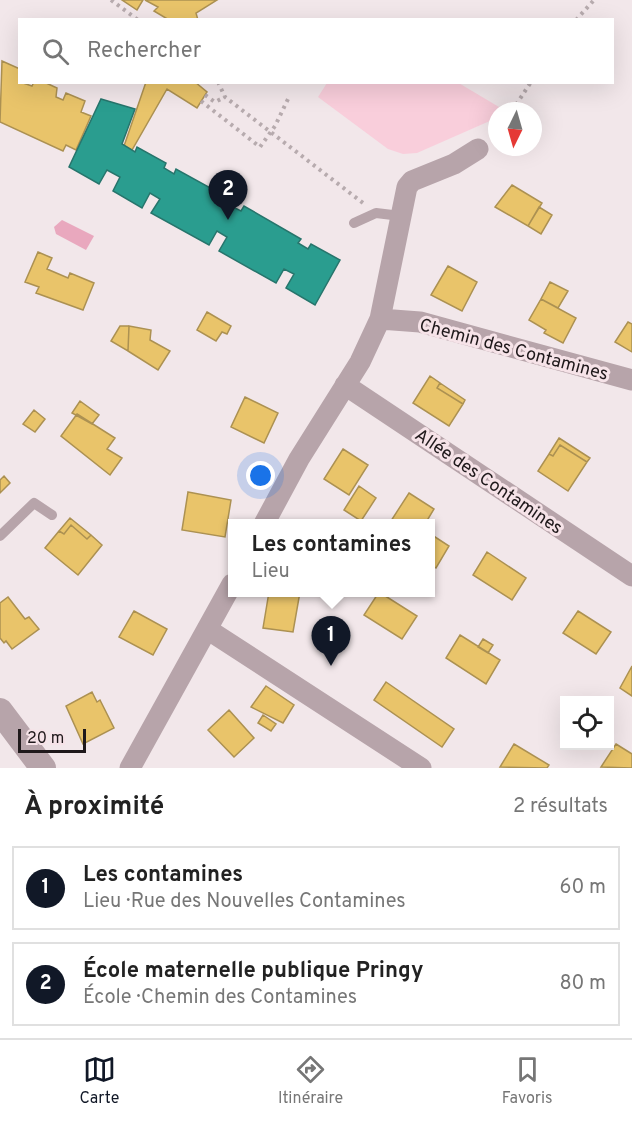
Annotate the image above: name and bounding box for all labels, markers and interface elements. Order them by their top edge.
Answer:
search box [18,18,614,84]
icon: search [39,35,72,68]
text: Rechercher [87,38,201,65]
north arrow [488,102,542,156]
pin: 2 [208,170,248,220]
street label: Chemin des Contamines [417,314,610,387]
street label: Allée des Contamines [410,424,567,540]
your location [246,461,275,490]
popup [228,519,435,597]
text: Les contamines [251,532,412,559]
text: Lieu [251,559,290,585]
pin: 1 [312,616,350,666]
map controls [560,696,614,750]
button: locate [560,696,614,750]
scale bar [18,726,86,754]
text: 20 m [27,729,64,749]
text: À proximité [24,791,164,824]
text: 2 résultats [513,794,608,820]
text: Les contamines [83,862,243,889]
text: 1 [42,875,50,901]
text: 60 m [560,875,606,901]
text: Lieu · Rue des Nouvelles Contamines [83,889,406,915]
text: École maternelle publique Pringy [83,958,423,985]
text: 2 [39,971,52,997]
text: 80 m [560,971,606,997]
text: École · Chemin des Contamines [83,985,357,1011]
tab: Carte [79,1053,119,1109]
tab: Itinéraire [278,1053,343,1109]
tab: Favoris [502,1053,553,1109]

